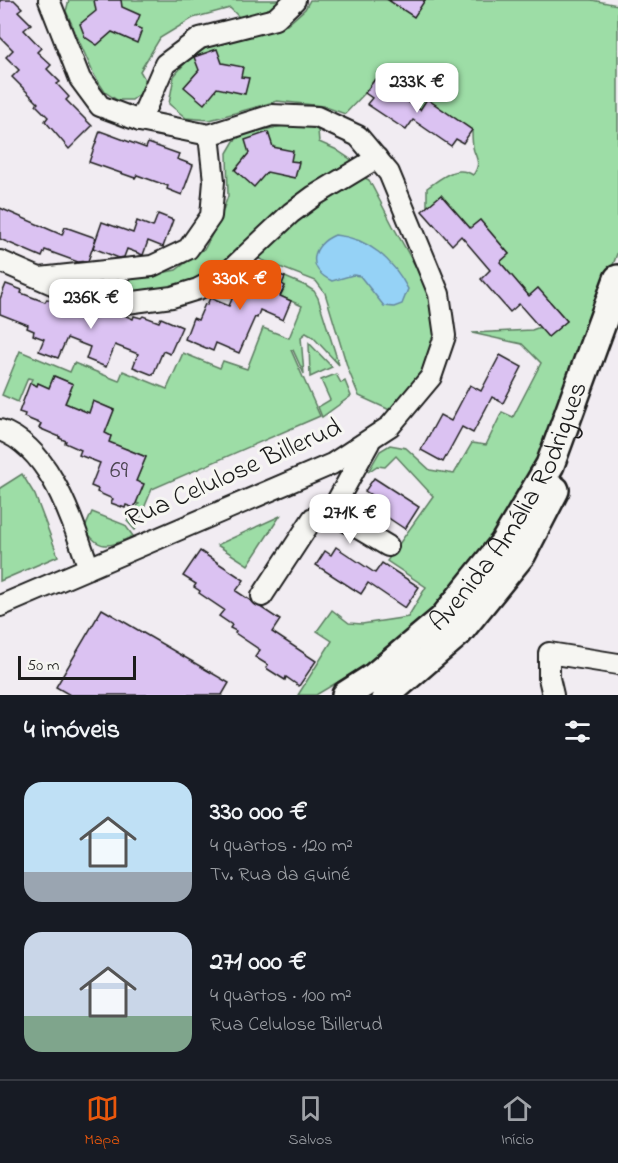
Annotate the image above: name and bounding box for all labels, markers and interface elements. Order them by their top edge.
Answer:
pin: 233K € [368,63,466,114]
text: 233K € [389,68,445,97]
pin: 330K € [191,260,289,311]
text: 330K € [213,265,267,294]
pin: 236K € [42,279,140,330]
text: 236K € [63,284,119,313]
street label: Avenida Amália Rodrigues [421,376,598,642]
street label: Rua Celulose Billerud [120,409,348,539]
house number: 69 [110,454,129,489]
pin: 271K € [301,494,399,545]
text: 271K € [323,499,377,528]
scale bar [18,653,136,680]
text: 50 m [27,654,59,678]
text: 4 imóveis [24,712,120,750]
icon: filters [561,715,594,748]
text: 330 000 € [210,794,308,832]
icon: home [72,806,144,878]
text: 4 quartos · 120 m² [210,832,353,861]
text: Tv. Rua da Guiné [210,861,350,890]
text: 271 000 € [210,944,307,982]
icon: home [72,956,144,1028]
text: 4 quartos · 100 m² [210,982,352,1011]
text: Rua Celulose Billerud [210,1011,382,1040]
tab: Mapa [84,1092,120,1152]
tab: Salvos [288,1092,332,1152]
tab: Início [501,1092,534,1152]

